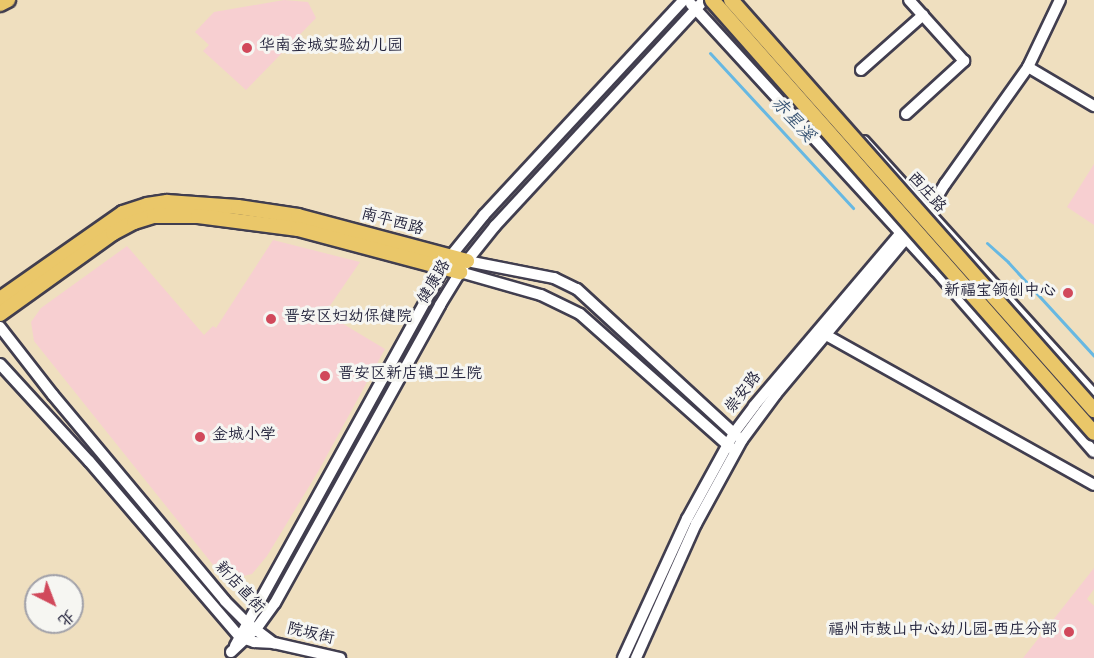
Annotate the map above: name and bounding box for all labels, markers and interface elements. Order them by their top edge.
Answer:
place label: 华南金城实验幼儿园 [259,38,403,58]
marker: 华南金城实验幼儿园 [240,41,254,55]
water label: 赤星溪 [765,94,817,148]
street label: 西庄路 [902,170,948,218]
street label: 南平西路 [359,206,425,242]
street label: 健康路 [415,257,457,309]
place label: 新福宝领创中心 [944,283,1056,303]
marker: 新福宝领创中心 [1061,286,1075,300]
place label: 晋安区妇幼保健院 [284,309,412,329]
marker: 晋安区妇幼保健院 [262,310,280,328]
place label: 晋安区新店镇卫生院 [338,366,482,386]
marker: 晋安区新店镇卫生院 [316,367,334,385]
street label: 崇安路 [723,369,767,419]
place label: 金城小学 [212,427,276,447]
marker: 金城小学 [193,430,207,444]
street label: 新店直街 [209,559,267,619]
north arrow [24,574,84,634]
text: 北 [53,604,77,629]
street label: 院坂街 [284,621,336,651]
place label: 福州市鼓山中心幼儿园-西庄分部 [828,622,1057,642]
marker: 福州市鼓山中心幼儿园-西庄分部 [1062,625,1076,639]

